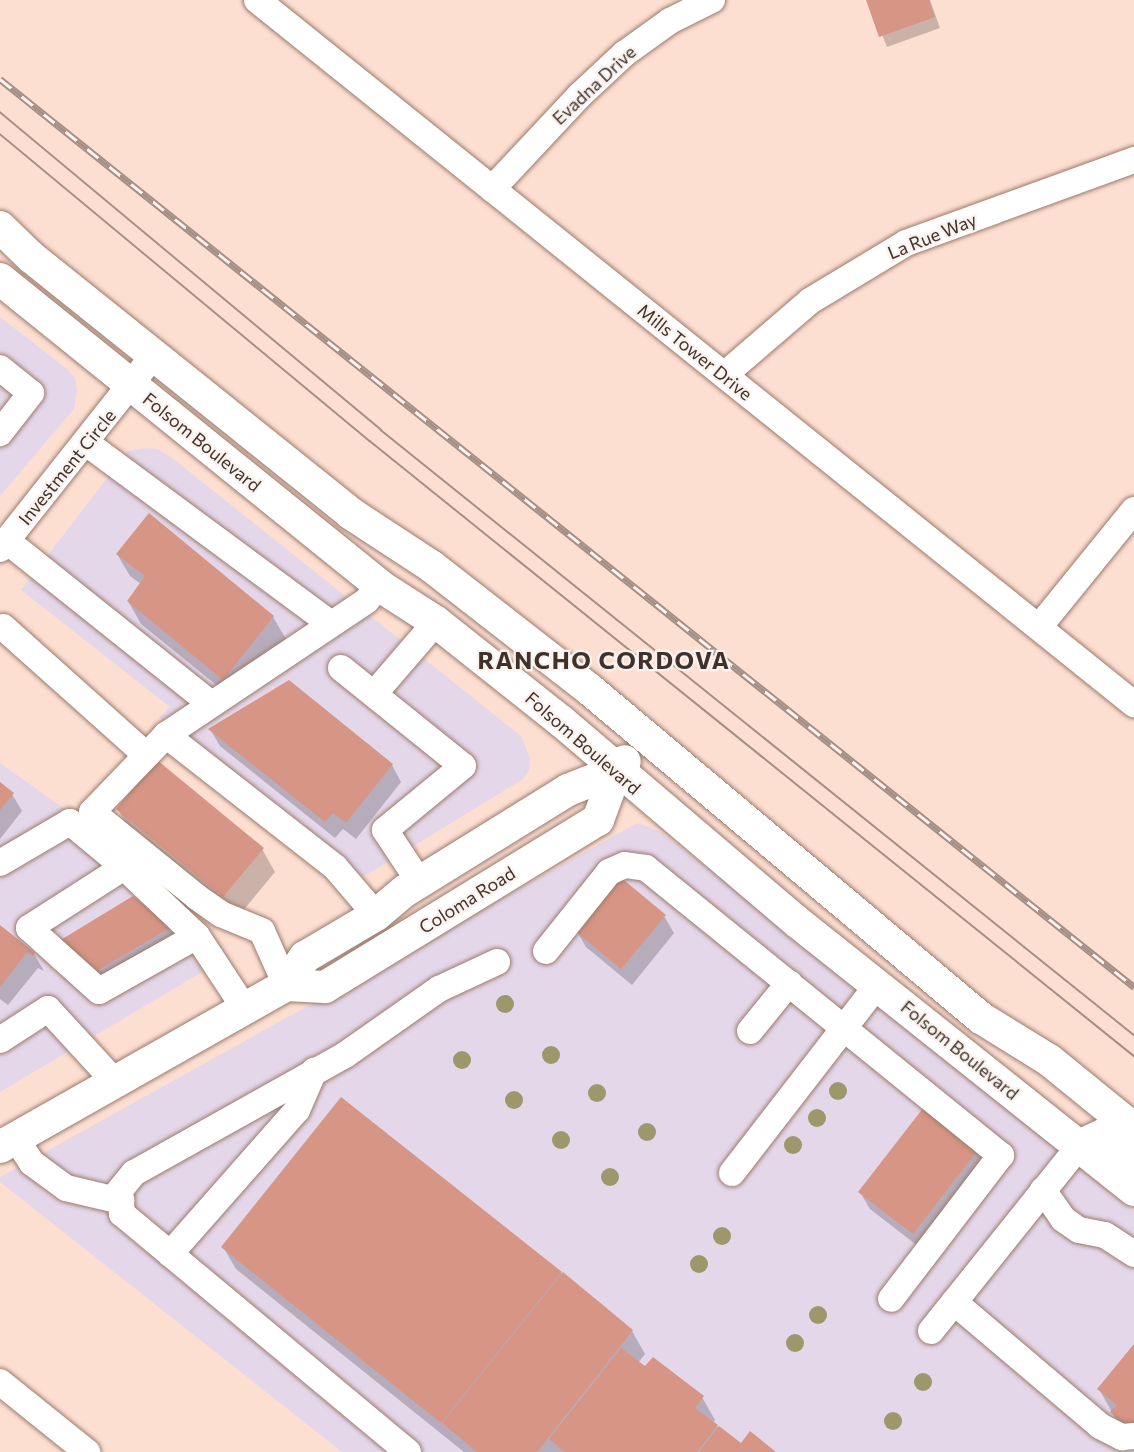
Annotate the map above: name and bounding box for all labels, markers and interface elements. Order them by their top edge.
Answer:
street label: Evadna Drive [548,41,640,129]
street label: La Rue Way [884,208,980,264]
street label: Mills Tower Drive [633,299,757,405]
street label: Folsom Boulevard [139,388,265,496]
street label: Investment Circle [14,405,120,529]
district label: RANCHO CORDOVA [478,646,730,674]
street label: Folsom Boulevard [521,687,645,799]
street label: Coloma Road [415,862,519,938]
street label: Folsom Boulevard [897,996,1023,1104]

